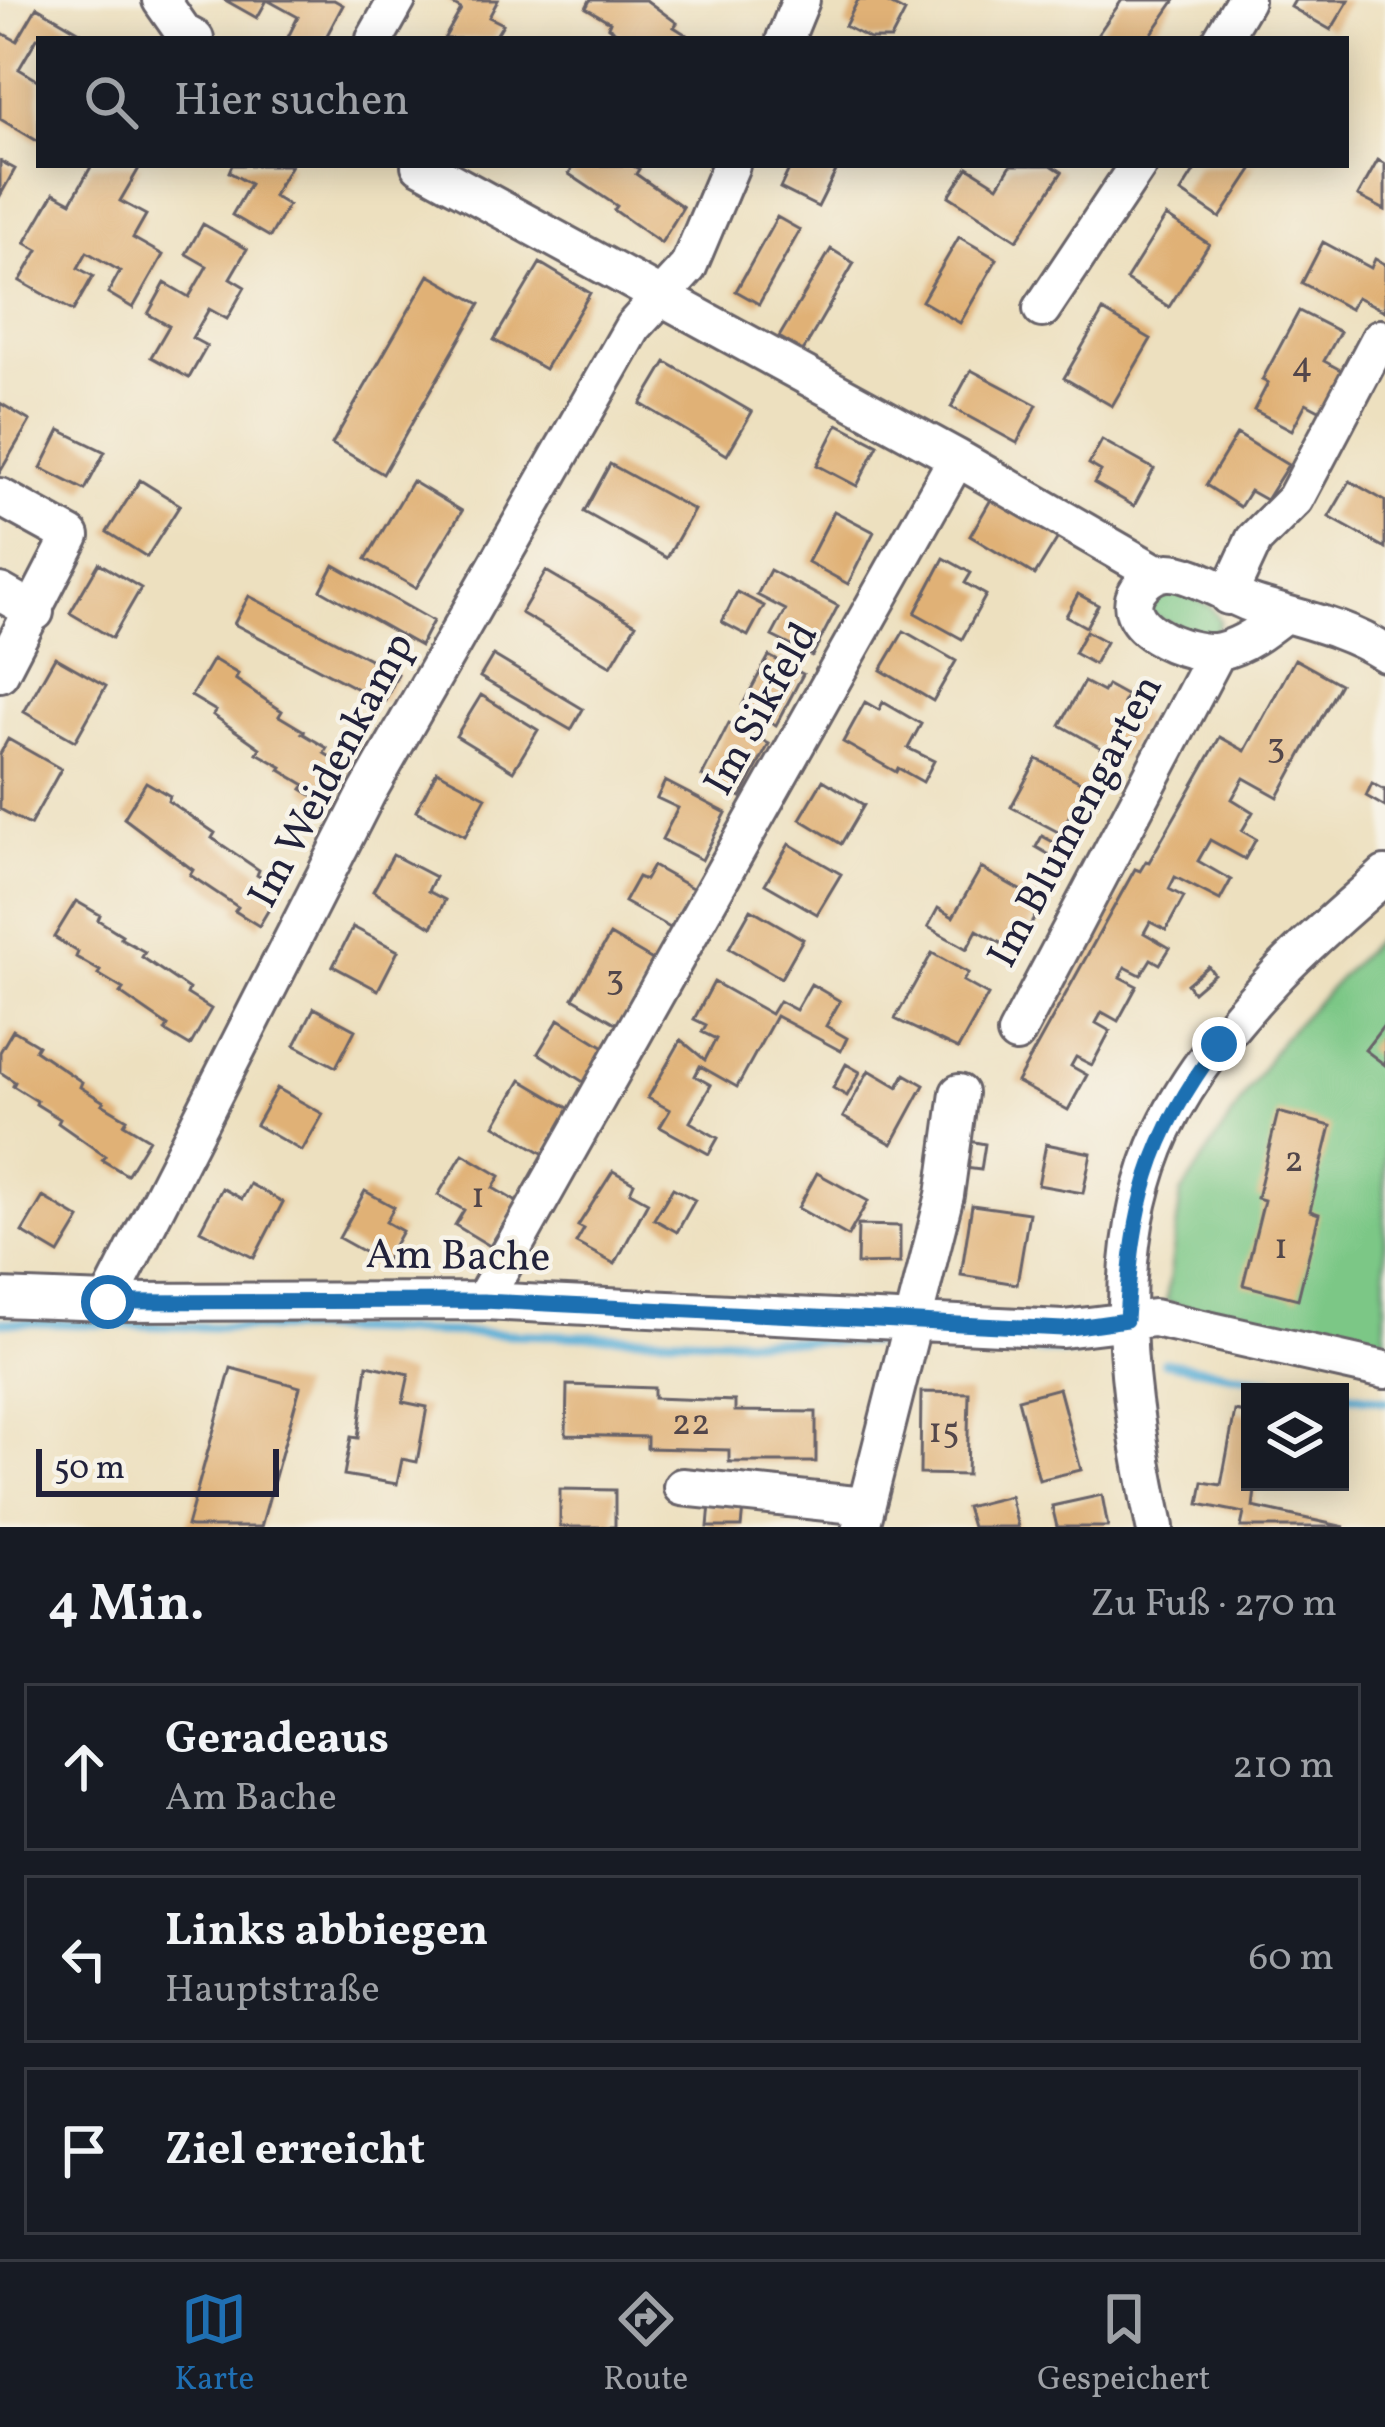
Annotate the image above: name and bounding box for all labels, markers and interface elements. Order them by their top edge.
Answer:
search box [36,36,1349,168]
icon: search [78,69,144,135]
text: Hier suchen [174,71,409,134]
house number: 4 [1291,342,1313,392]
street label: Im Sikfeld [691,613,835,807]
street label: Im Weidenkamp [236,623,430,919]
street label: Im Blumengarten [975,665,1179,979]
house number: 3 [1267,723,1285,773]
house number: 3 [606,955,624,1005]
route end [1192,1017,1246,1071]
house number: 2 [1284,1137,1304,1187]
house number: 1 [471,1173,485,1223]
house number: 1 [1274,1224,1288,1274]
street label: Am Bache [365,1227,551,1289]
route start [81,1275,135,1329]
map controls [1241,1383,1349,1491]
button: layers [1241,1383,1349,1491]
house number: 22 [672,1400,710,1450]
house number: 15 [928,1408,960,1458]
scale bar [36,1443,279,1496]
text: 50 m [54,1447,125,1493]
text: 4 Min. [48,1570,204,1641]
text: Zu Fuß · 270 m [1090,1578,1337,1632]
text: Geradeaus [165,1709,389,1772]
icon: ahead [51,1734,117,1800]
text: 210 m [1232,1740,1334,1794]
text: Am Bache [165,1772,337,1826]
text: Links abbiegen [165,1901,488,1964]
icon: left [51,1926,117,1992]
text: 60 m [1249,1932,1334,1986]
text: Hauptstraße [165,1964,380,2018]
icon: arrive [51,2118,117,2184]
text: Ziel erreicht [165,2120,425,2183]
tab: Karte [175,2286,254,2404]
tab: Route [603,2286,688,2404]
tab: Gespeichert [1037,2286,1210,2404]

